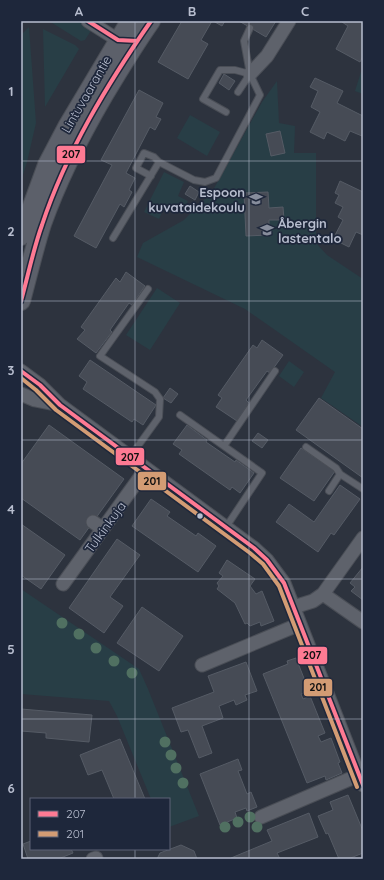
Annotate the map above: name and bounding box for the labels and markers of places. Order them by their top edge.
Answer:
place label: Espoon kuvataidekoulu [148,184,245,215]
school or university icon: Espoon kuvataidekoulu [248,191,264,207]
place label: Åbergin lastentalo [278,215,342,246]
school or university icon: Åbergin lastentalo [259,222,275,238]
unlabelled marker [195,511,205,521]

